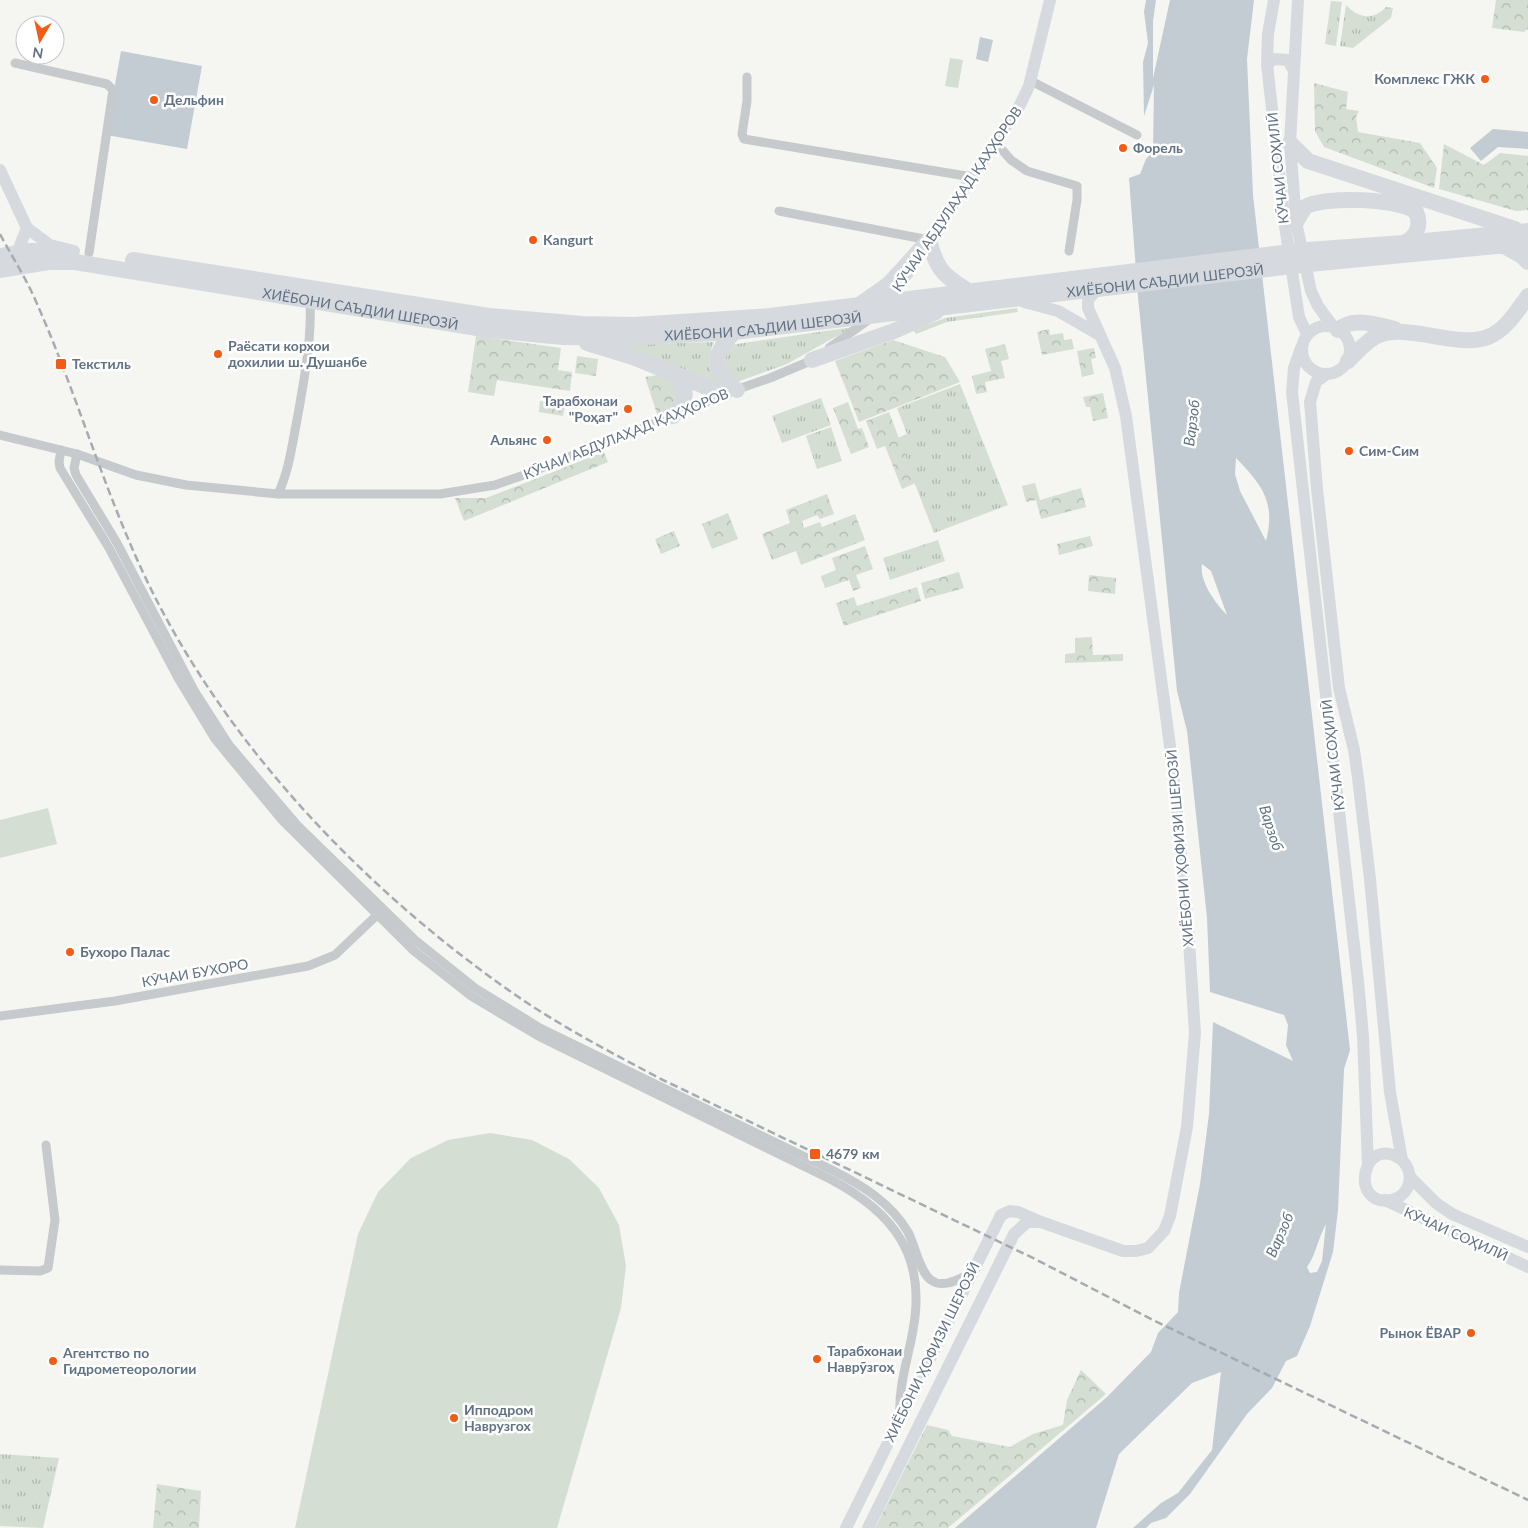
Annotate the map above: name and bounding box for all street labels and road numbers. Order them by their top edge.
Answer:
street label: КӮЧАИ АБДУЛАҲАД ҚАҲҲОРОВ [888,103,1025,295]
street label: КӮЧАИ СОҲИЛӢ [1263,111,1292,225]
street label: ХИЁБОНИ САЪДИИ ШЕРОЗӢ [1066,260,1265,301]
street label: ХИЁБОНИ САЪДИИ ШЕРОЗӢ [261,284,460,333]
street label: ХИЁБОНИ САЪДИИ ШЕРОЗӢ [664,308,863,344]
street label: КӮЧАИ АБДУЛАҲАД ҚАҲҲОРОВ [521,384,731,483]
street label: КӮЧАИ СОҲИЛӢ [1317,698,1348,812]
street label: ХИЁБОНИ ҲОФИЗИ ШЕРОЗӢ [1162,749,1197,948]
street label: КӮЧАИ БУХОРО [140,955,250,990]
street label: КӮЧАИ СОҲИЛӢ [1401,1203,1511,1264]
street label: ХИЁБОНИ ҲОФИЗИ ШЕРОЗӢ [880,1259,983,1445]

